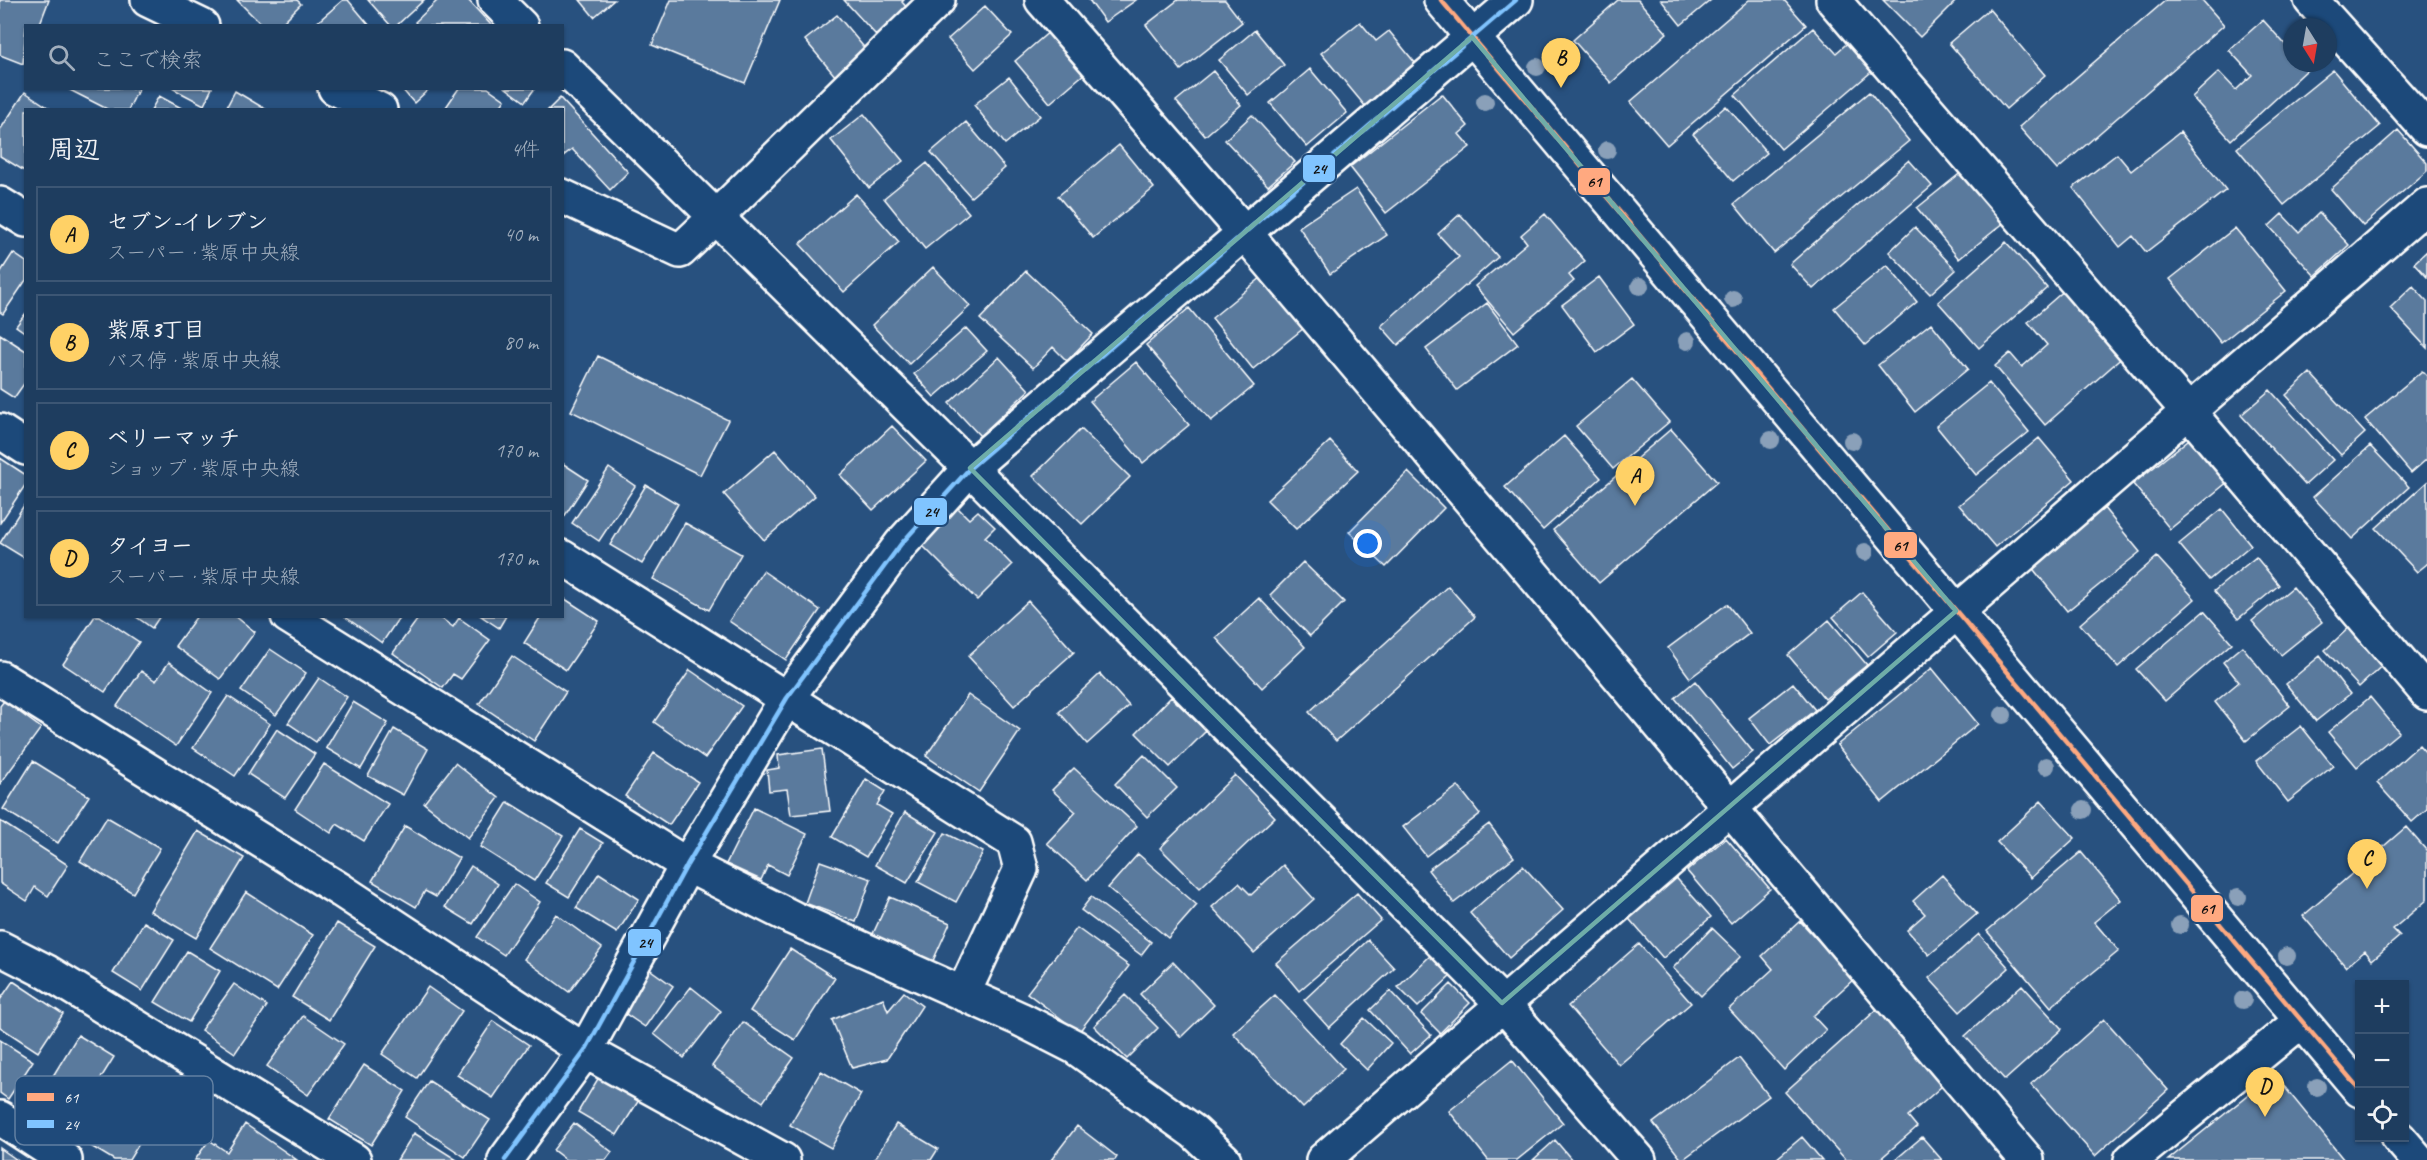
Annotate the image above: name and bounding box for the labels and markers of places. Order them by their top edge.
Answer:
pin: B [1542,38,1580,88]
pin: A [1616,456,1654,506]
pin: C [2348,840,2386,889]
pin: D [2246,1068,2284,1117]

